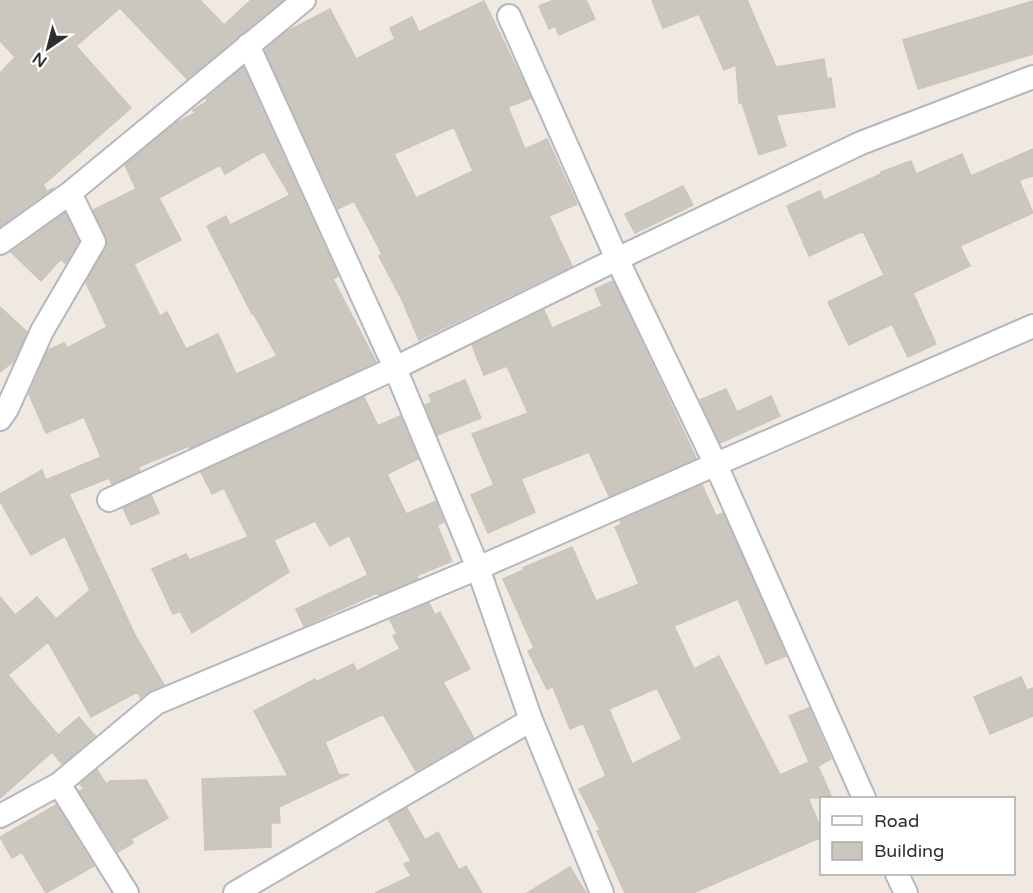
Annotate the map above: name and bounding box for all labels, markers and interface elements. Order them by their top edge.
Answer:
north arrow [18,18,78,78]
text: N [29,48,51,71]
legend [820,797,1015,875]
text: Road [874,810,919,832]
text: Building [874,840,944,862]

